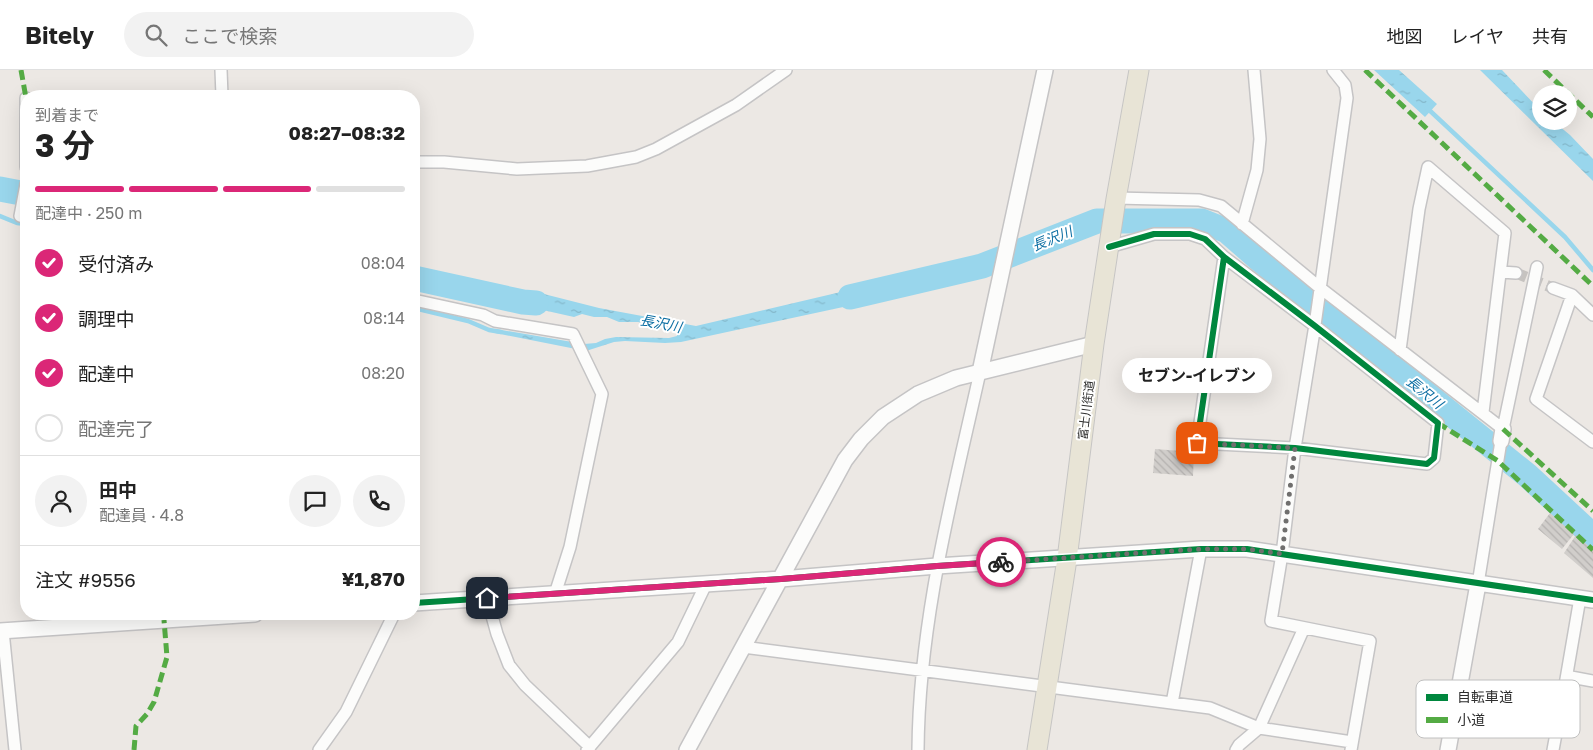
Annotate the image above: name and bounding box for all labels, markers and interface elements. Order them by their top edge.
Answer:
search box [124,12,474,57]
text: Bitely [25,20,94,49]
icon: search [142,21,170,49]
text: ここで検索 [182,24,277,47]
text: 地図 [1387,25,1423,47]
text: レイヤ [1451,25,1504,47]
text: 共有 [1532,25,1568,47]
map controls [1532,85,1577,130]
button: layers [1532,85,1577,130]
text: 到着まで [35,105,99,125]
text: 08:27–08:32 [289,121,405,144]
text: 3 分 [35,126,95,164]
text: 配達中 · 250 m [35,203,142,223]
water label: 長沢川 [1029,222,1077,254]
icon: check [35,249,63,277]
text: 受付済み [78,252,154,275]
text: 08:04 [361,253,405,273]
icon: check [35,304,63,332]
text: 調理中 [78,307,135,330]
text: 08:14 [363,308,405,328]
water label: 長沢川 [639,311,685,336]
callout: セブン-イレブン [1122,358,1272,393]
icon: check [35,359,63,387]
text: 配達中 [78,362,135,385]
text: 08:20 [361,363,405,383]
text: セブン-イレブン [1138,365,1256,385]
water label: 長沢川 [1403,372,1448,413]
street label: 富士川街道 [1075,379,1097,441]
text: 配達完了 [78,417,154,440]
pin [1176,422,1218,464]
icon: bag [1183,429,1211,457]
button: person [35,475,87,527]
button: chat [289,475,341,527]
button: phone [353,475,405,527]
text: 田中 [99,478,137,501]
text: 配達員 · 4.8 [99,505,184,525]
courier [976,537,1026,587]
icon: bike [987,548,1015,576]
text: ¥1,870 [342,567,405,590]
text: 注文 #9556 [35,568,136,591]
pin [466,577,508,619]
icon: home [473,584,501,612]
legend [1416,680,1580,738]
text: 自転車道 [1457,688,1513,705]
text: 小道 [1457,711,1485,728]

